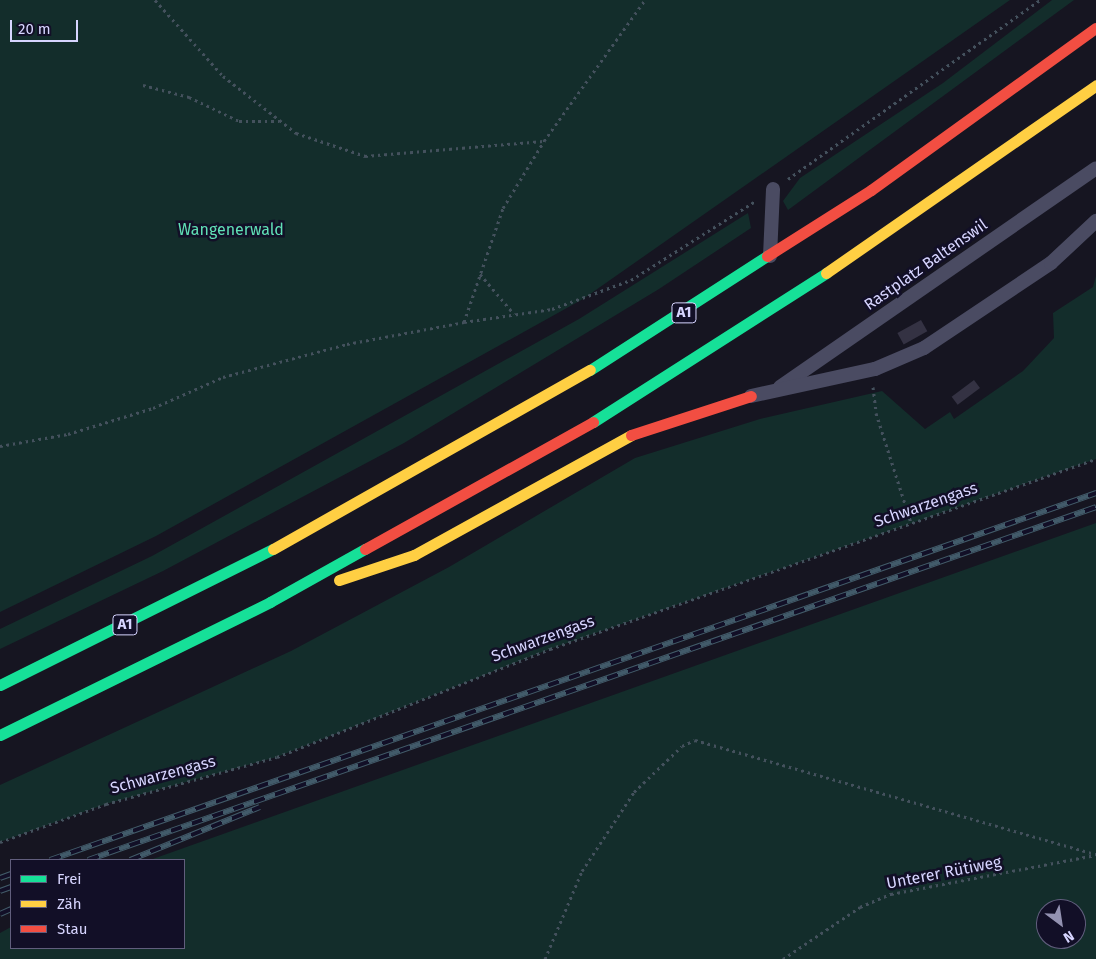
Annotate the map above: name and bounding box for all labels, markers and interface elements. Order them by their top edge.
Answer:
scale bar [12,10,80,42]
text: 20 m [18,20,51,38]
street label: Rastplatz Baltenswil [861,215,991,315]
park label: Wangenerwald [178,220,284,240]
road number: A1 [670,300,698,326]
street label: Schwarzengass [872,478,980,532]
street label: Schwarzengass [489,611,597,667]
road number: A1 [111,612,139,638]
street label: Schwarzengass [108,752,218,798]
street label: Unterer Rütiweg [885,852,1003,894]
legend [10,859,185,949]
text: Frei [57,870,82,888]
text: Zäh [57,895,82,913]
north arrow [1036,899,1086,949]
text: Stau [57,920,87,938]
text: N [1060,927,1077,946]

